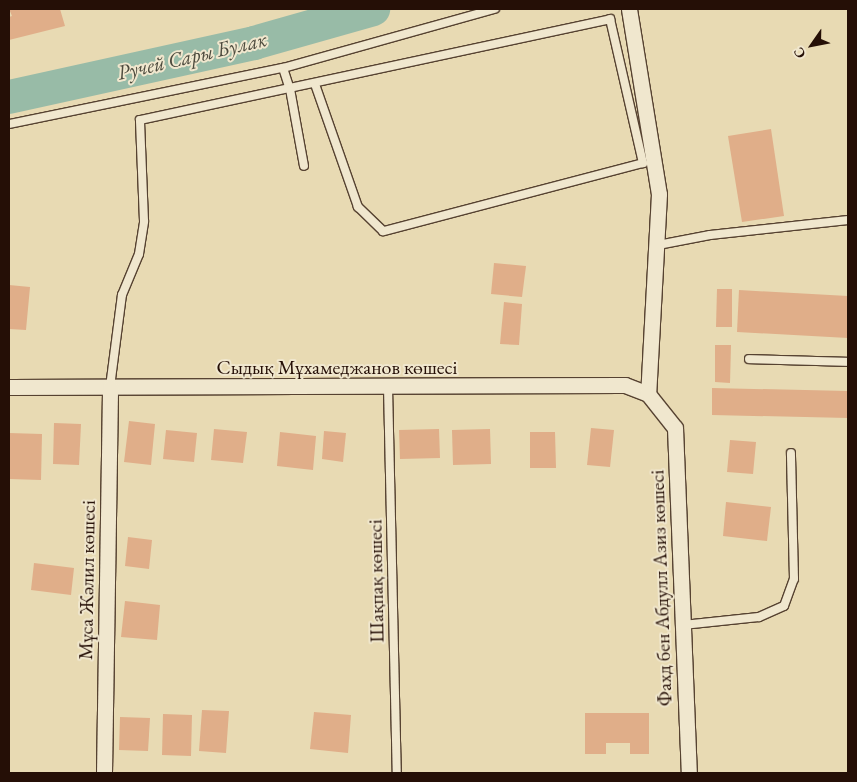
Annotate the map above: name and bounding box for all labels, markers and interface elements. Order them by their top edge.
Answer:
north arrow [787,20,837,70]
water label: Ручей Сары Булак [115,27,269,85]
text: С [789,44,810,62]
street label: Сыдық Мұхамеджанов көшесі [217,355,457,379]
street label: Фахд бен Абдулл Азиз көшесі [645,469,677,707]
street label: Мұса Жәлил көшесі [74,500,100,660]
street label: Шақпақ көшесі [363,519,389,643]

